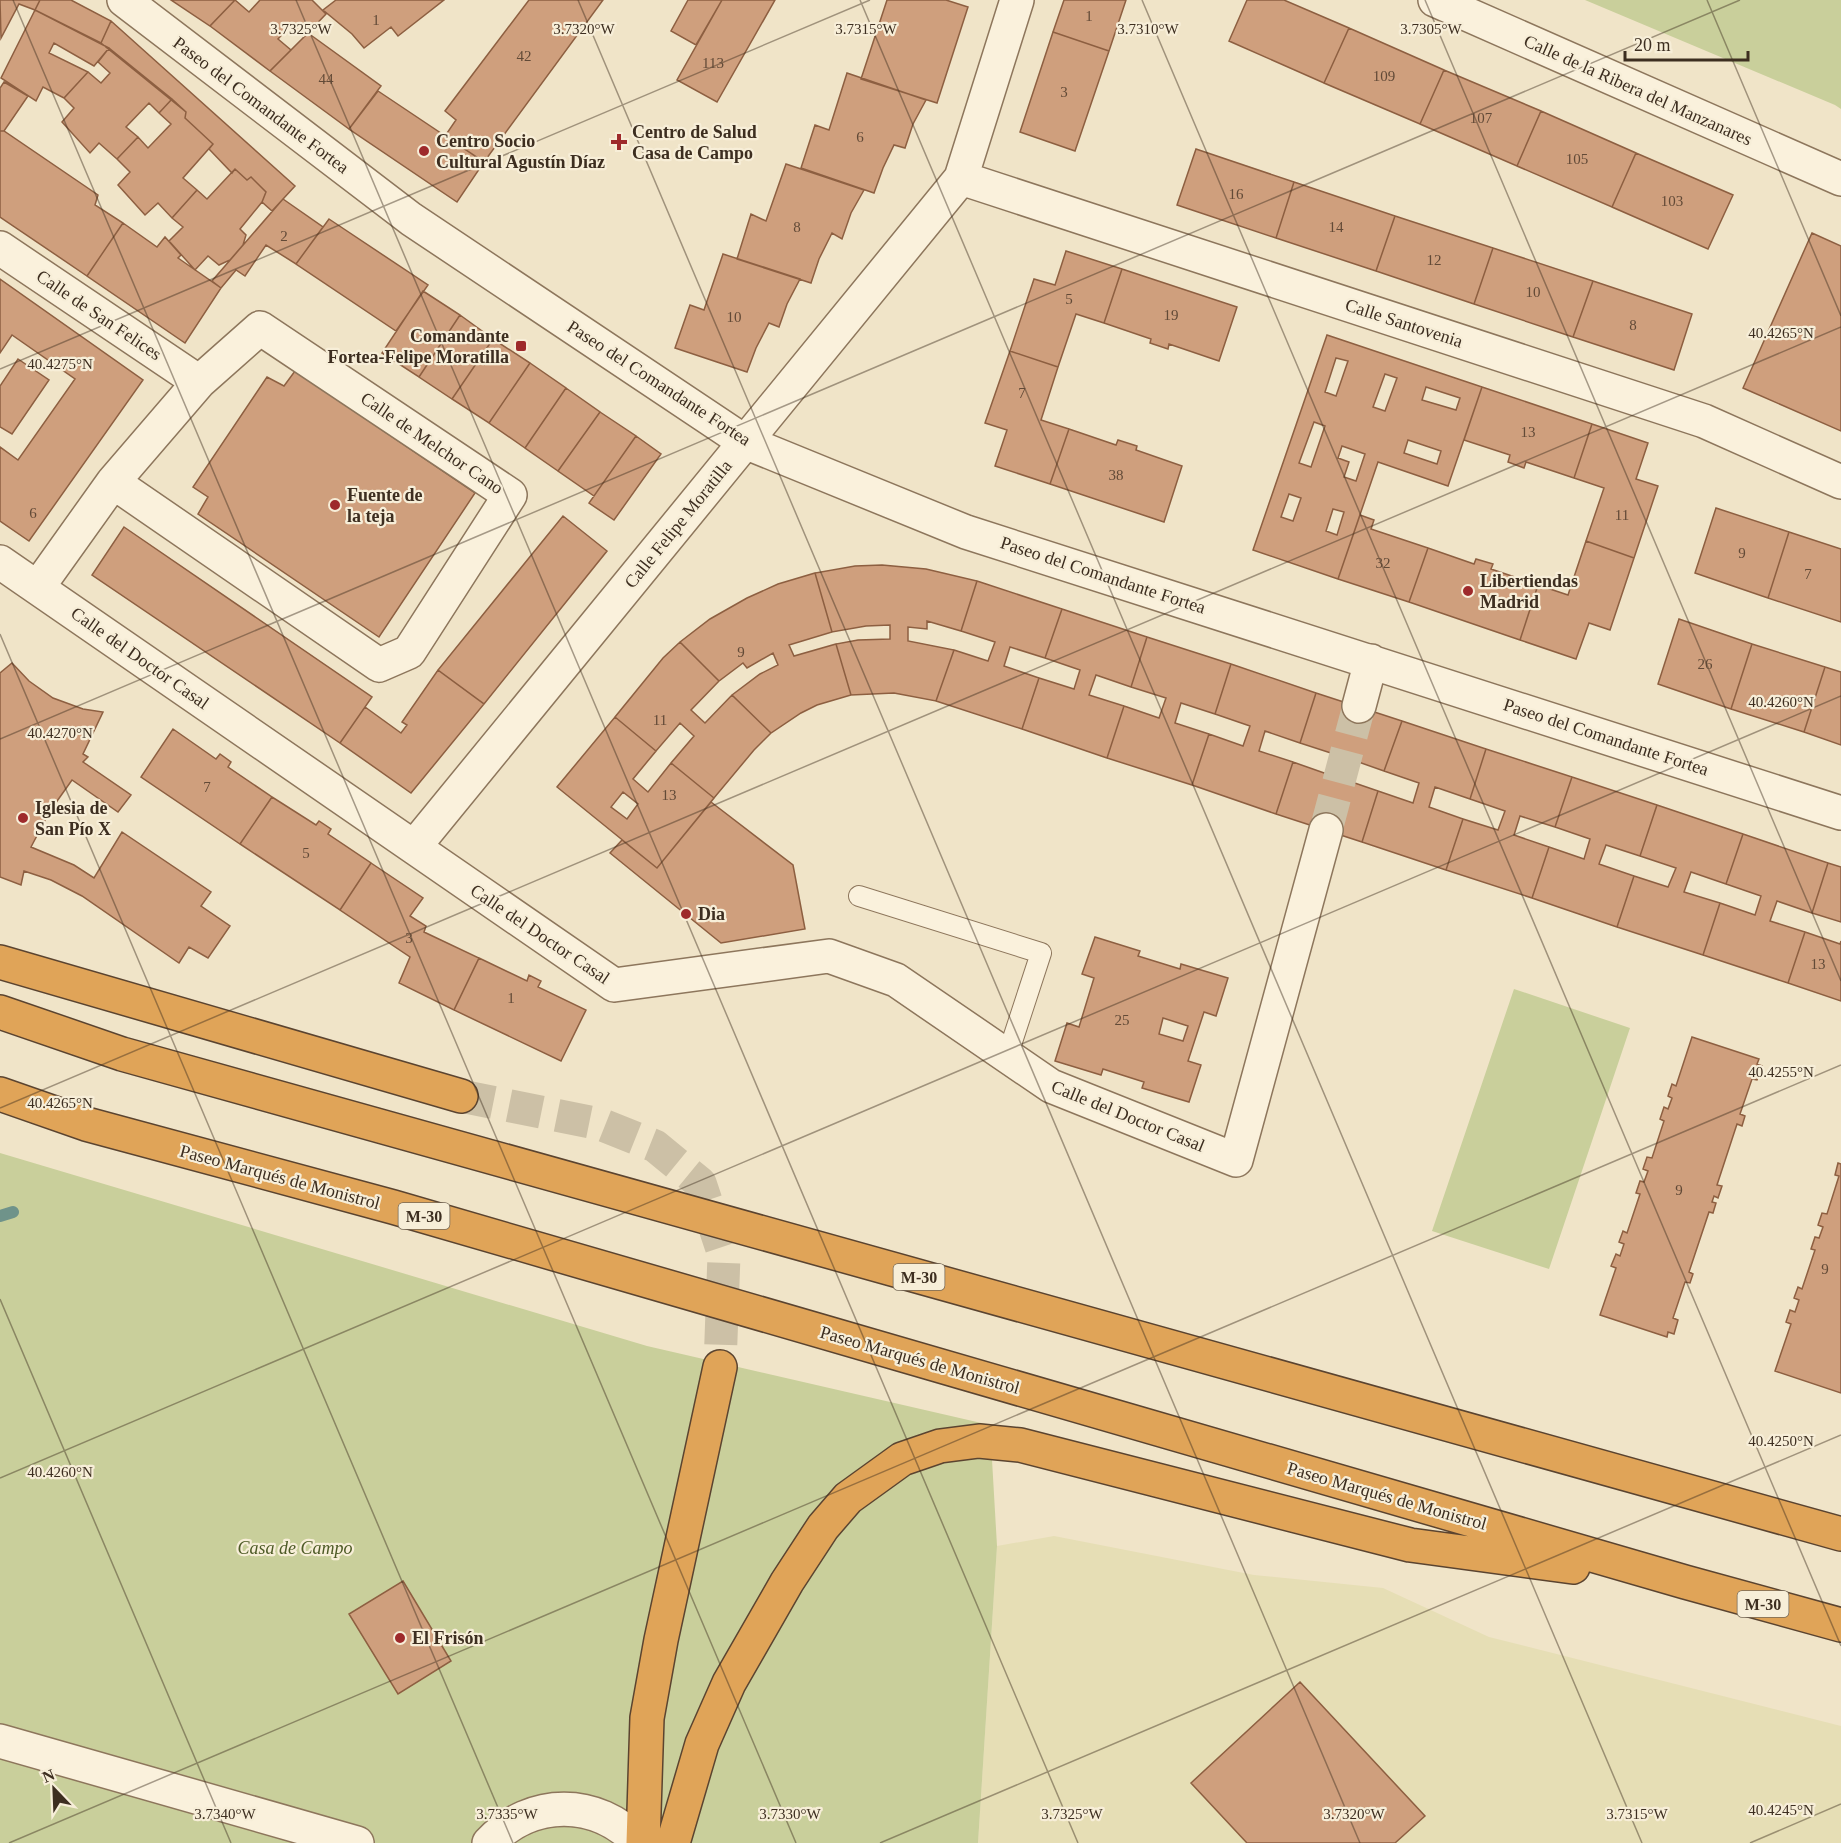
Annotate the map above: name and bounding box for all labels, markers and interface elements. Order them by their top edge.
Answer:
house number: 1 [1085,8,1093,24]
house number: 1 [372,12,380,28]
text: 3.7325°W [270,21,333,37]
text: 3.7320°W [553,21,616,37]
text: 3.7315°W [835,21,898,37]
text: 3.7310°W [1117,21,1180,37]
text: 3.7305°W [1400,21,1463,37]
scale bar [1625,24,1748,62]
street label: Calle de la Ribera del Manzanares [1521,31,1755,149]
street label: Paseo del Comandante Fortea [169,32,353,178]
text: 20 m [1634,35,1671,55]
house number: 42 [517,48,532,64]
house number: 113 [702,55,724,71]
house number: 109 [1373,68,1395,84]
house number: 44 [319,71,334,87]
house number: 3 [1060,84,1068,100]
house number: 107 [1470,110,1493,126]
place label: Centro de Salud Casa de Campo [632,122,757,163]
house number: 6 [856,129,864,145]
place label: Centro Socio Cultural Agustín Díaz [436,131,605,172]
marker: Centro de Salud Casa de Campo [610,133,628,151]
marker: Centro Socio Cultural Agustín Díaz [417,144,431,158]
house number: 105 [1566,151,1588,167]
house number: 16 [1229,186,1244,202]
house number: 103 [1661,193,1683,209]
house number: 8 [793,219,801,235]
house number: 14 [1329,219,1344,235]
house number: 2 [280,228,288,244]
house number: 12 [1427,252,1442,268]
street label: Calle de San Felices [33,266,165,364]
house number: 10 [1526,284,1541,300]
house number: 5 [1065,291,1073,307]
street label: Calle Santovenia [1343,295,1465,351]
house number: 19 [1164,307,1179,323]
house number: 10 [727,309,742,325]
street label: Paseo del Comandante Fortea [564,316,754,450]
house number: 8 [1629,317,1637,333]
text: 40.4265°N [1748,325,1814,341]
place label: Comandante Fortea-Felipe Moratilla [328,326,509,367]
marker: Comandante Fortea-Felipe Moratilla [514,339,528,353]
text: 40.4275°N [27,356,93,372]
house number: 7 [1018,385,1026,401]
street label: Calle de Melchor Cano [357,388,507,498]
house number: 13 [1521,424,1536,440]
street label: Calle Felipe Moratilla [620,456,736,592]
house number: 38 [1109,467,1124,483]
place label: Fuente de la teja [347,485,423,526]
marker: Fuente de la teja [328,498,342,512]
house number: 6 [29,505,37,521]
house number: 11 [1615,507,1629,523]
street label: Paseo del Comandante Fortea [998,532,1208,618]
house number: 9 [1738,545,1746,561]
house number: 32 [1376,555,1391,571]
house number: 7 [1804,566,1812,582]
place label: Libertiendas Madrid [1480,571,1578,612]
marker: Libertiendas Madrid [1461,584,1475,598]
street label: Calle del Doctor Casal [67,603,213,713]
house number: 9 [737,644,745,660]
house number: 26 [1698,656,1713,672]
street label: Paseo del Comandante Fortea [1501,694,1711,780]
text: 40.4260°N [1748,694,1814,710]
house number: 11 [653,712,667,728]
text: 40.4270°N [27,725,93,741]
house number: 7 [203,779,211,795]
house number: 13 [662,787,677,803]
place label: Iglesia de San Pío X [35,798,111,839]
marker: Iglesia de San Pío X [16,811,30,825]
house number: 5 [302,845,310,861]
street label: Calle del Doctor Casal [467,880,613,988]
place label: Dia [698,904,725,924]
marker: Dia [679,907,693,921]
house number: 3 [405,930,413,946]
house number: 13 [1811,956,1826,972]
house number: 1 [507,990,515,1006]
house number: 25 [1115,1012,1130,1028]
text: 40.4255°N [1748,1064,1814,1080]
street label: Calle del Doctor Casal [1048,1076,1208,1156]
text: 40.4265°N [27,1095,93,1111]
street label: Paseo Marqués de Monistrol [178,1141,382,1213]
house number: 9 [1675,1182,1683,1198]
road number: M-30 [398,1203,450,1229]
house number: 9 [1821,1261,1829,1277]
road number: M-30 [894,1264,944,1290]
street label: Paseo Marqués de Monistrol [818,1322,1022,1398]
text: 40.4250°N [1748,1433,1814,1449]
street label: Paseo Marqués de Monistrol [1285,1458,1489,1534]
text: 40.4260°N [27,1464,93,1480]
park label: Casa de Campo [237,1538,353,1558]
road number: M-30 [1738,1591,1788,1617]
place label: El Frisón [412,1628,484,1648]
marker: El Frisón [393,1631,407,1645]
north arrow [24,1759,84,1819]
text: N [40,1765,57,1786]
text: 40.4245°N [1748,1802,1814,1818]
text: 3.7340°W [194,1806,257,1822]
text: 3.7335°W [476,1806,539,1822]
text: 3.7330°W [759,1806,822,1822]
text: 3.7325°W [1041,1806,1104,1822]
text: 3.7320°W [1323,1806,1386,1822]
text: 3.7315°W [1606,1806,1669,1822]

